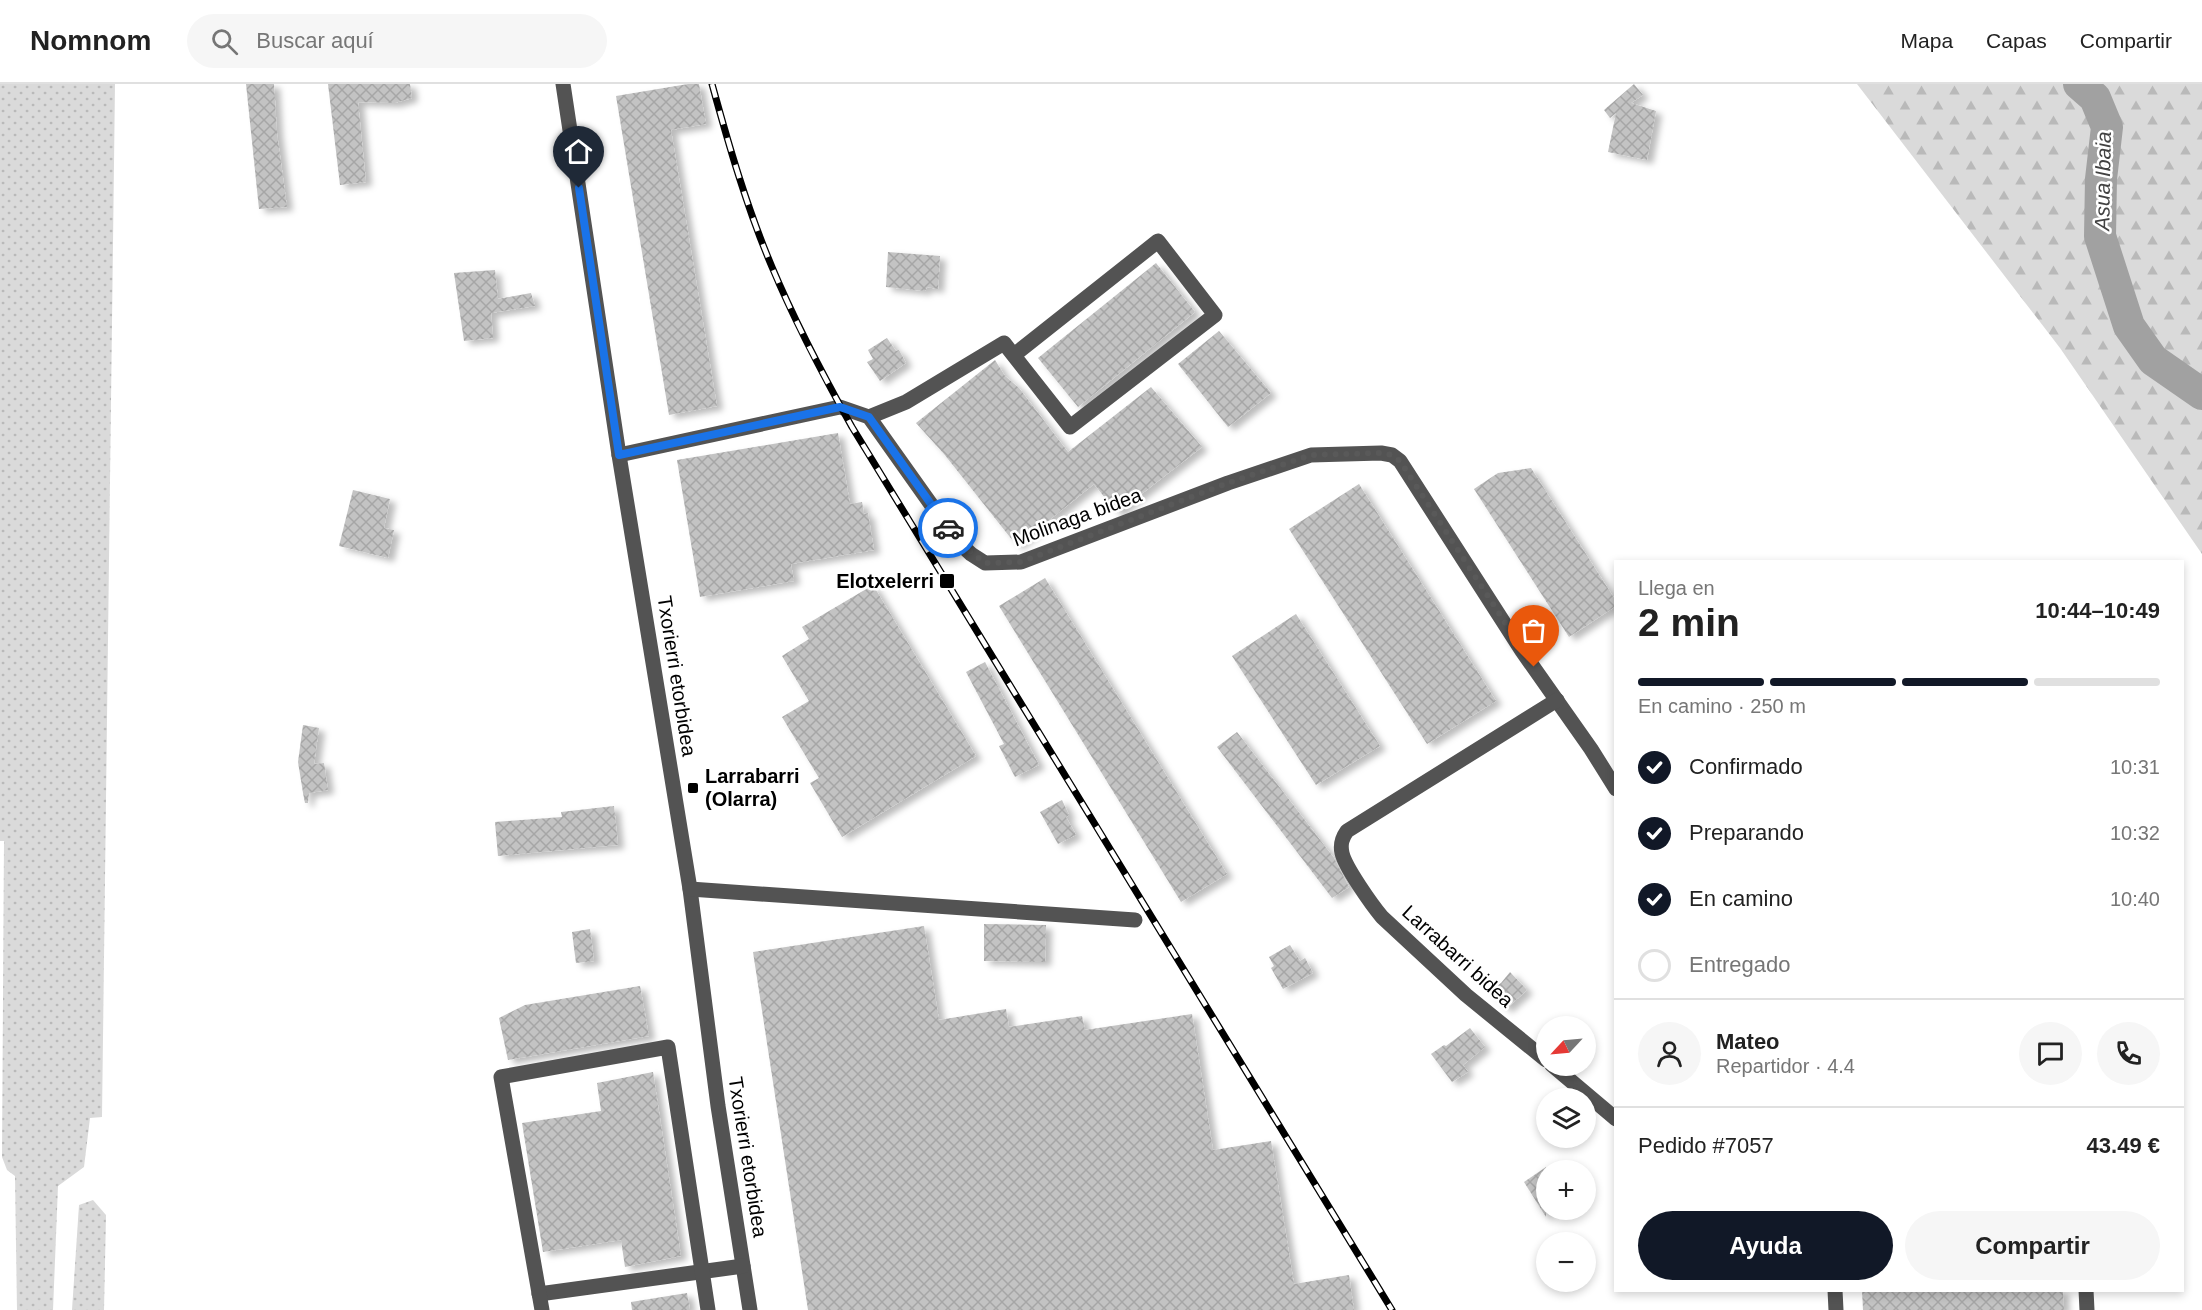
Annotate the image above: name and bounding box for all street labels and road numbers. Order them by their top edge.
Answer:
street label: Molinaga bidea [1010,483,1145,551]
street label: Txorierri etorbidea [653,594,701,759]
street label: Larrabarri bidea [1398,901,1518,1012]
street label: Txorierri etorbidea [724,1075,772,1240]

